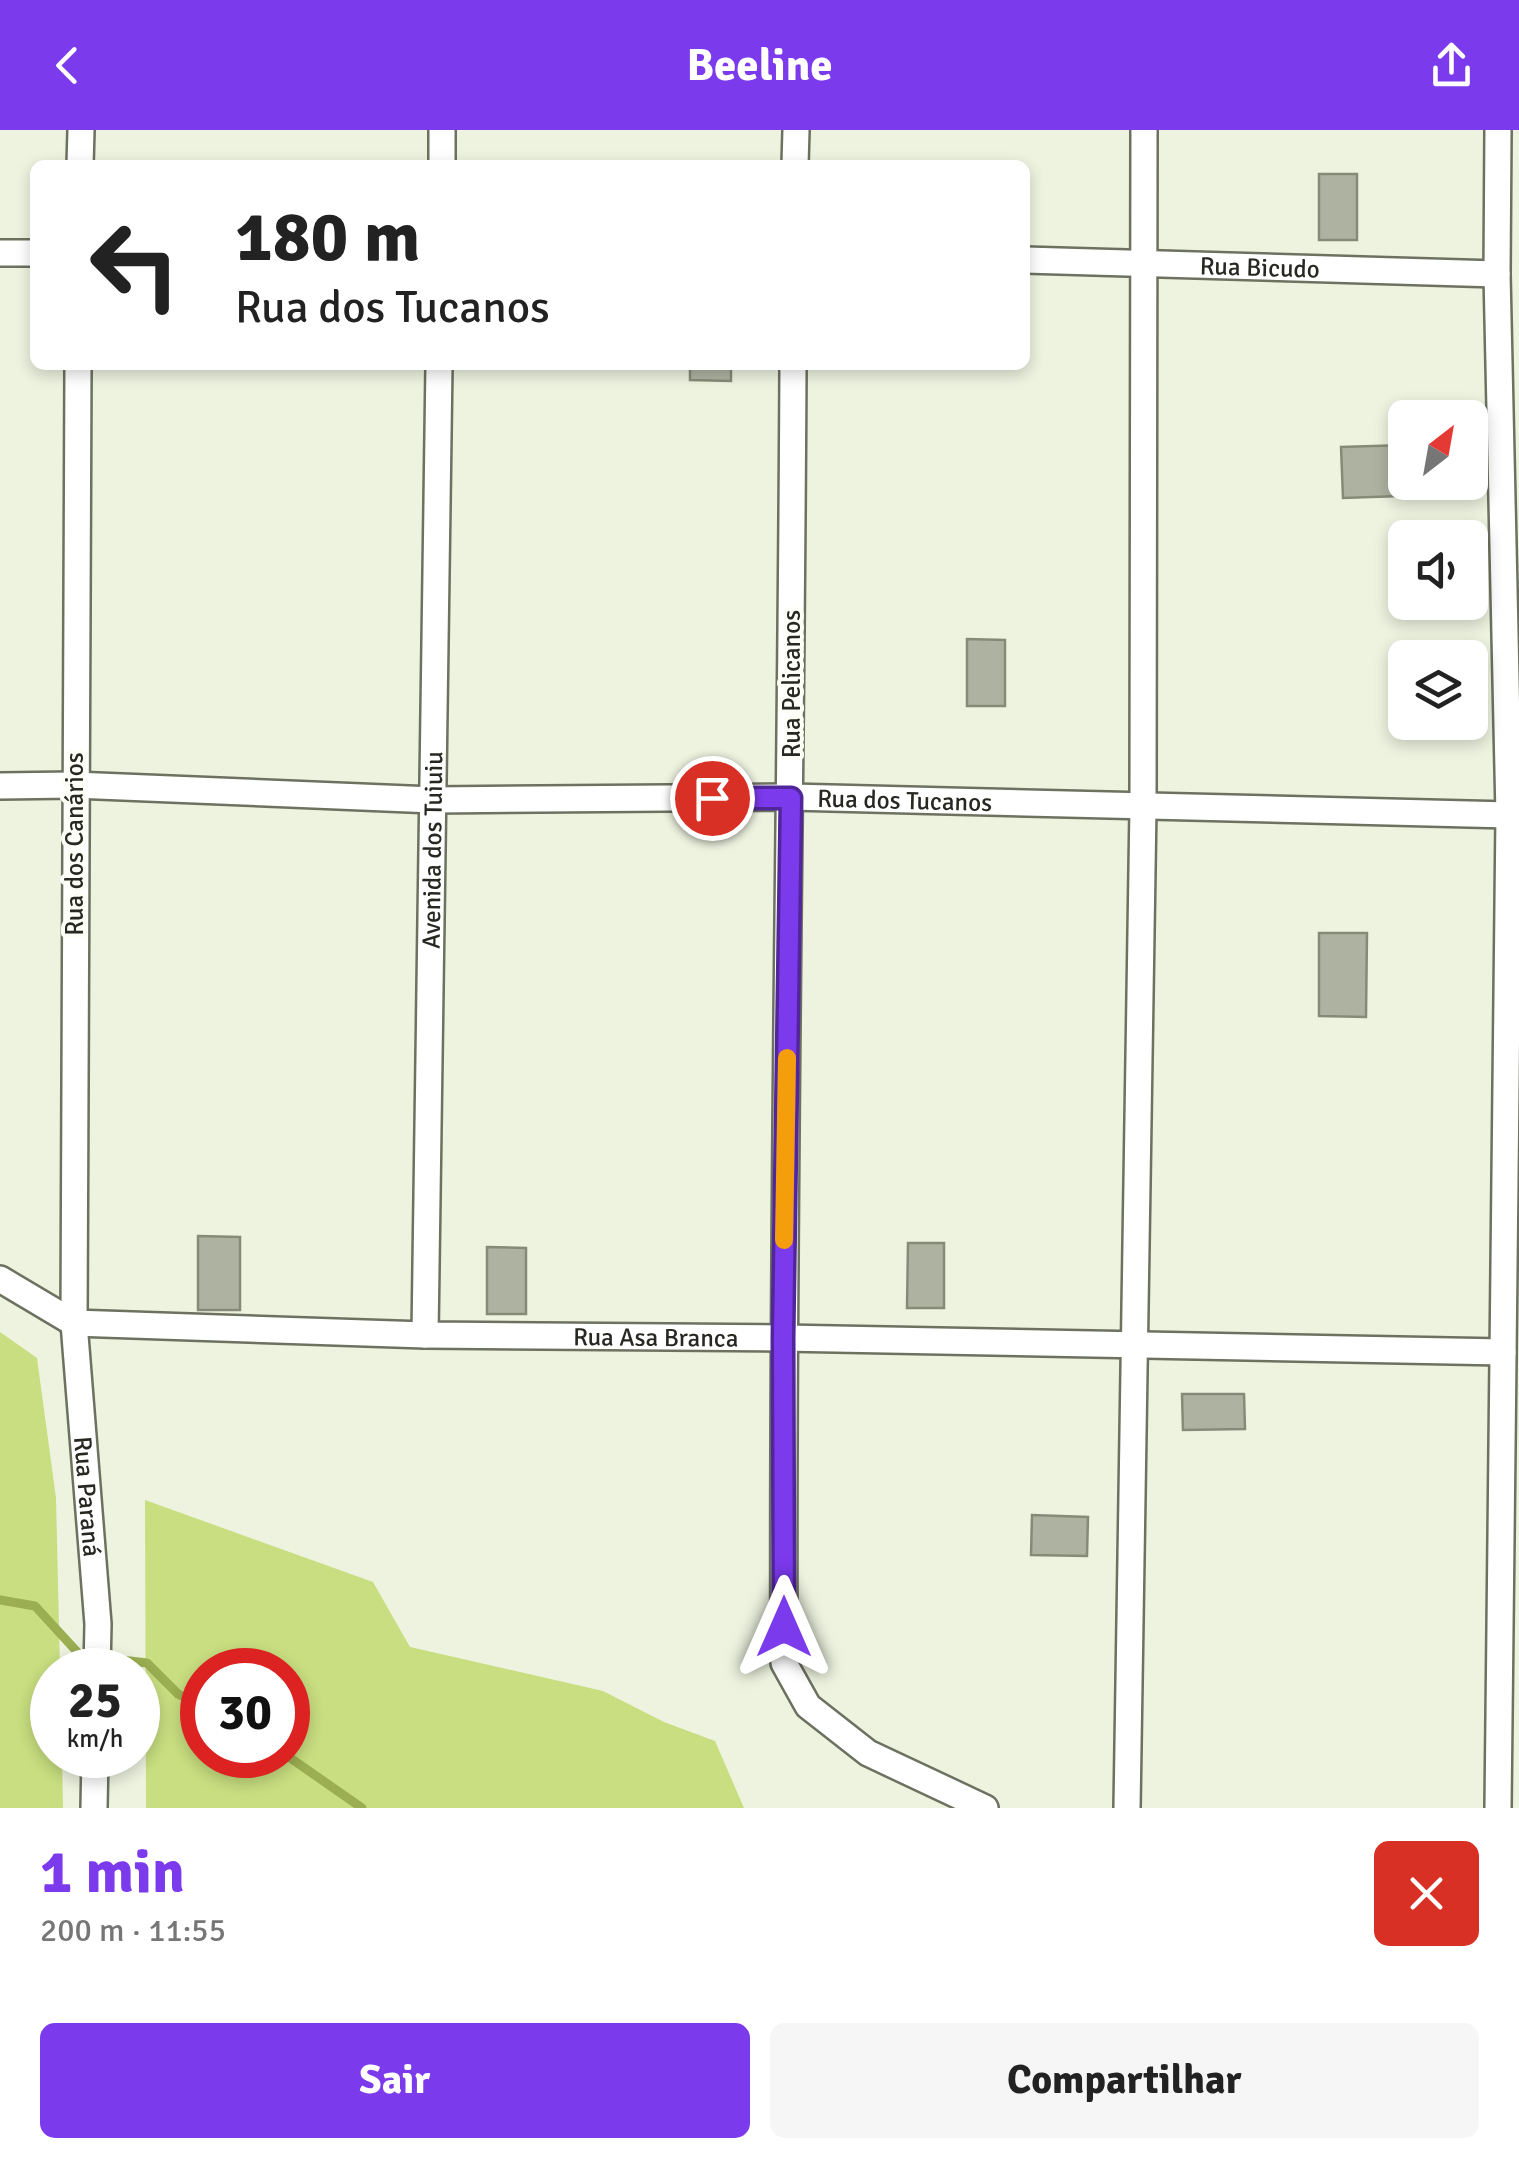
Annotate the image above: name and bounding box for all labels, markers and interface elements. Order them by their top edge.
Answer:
icon: back [40,38,95,93]
text: Beeline [686,38,833,93]
icon: share [1424,38,1479,93]
text: 180 m [235,194,420,280]
icon: left [70,200,200,330]
street label: Rua Bicudo [1199,250,1320,284]
text: Rua dos Tucanos [235,280,550,335]
north arrow [1388,400,1488,500]
map controls [1388,400,1488,740]
button: sound [1388,520,1488,620]
street label: Rua Pelicanos [776,610,807,758]
button: layers [1388,640,1488,740]
street label: Avenida dos Tuiuiu [415,751,449,949]
street label: Rua dos Canários [59,752,90,936]
pin [670,756,755,841]
icon: arrive [685,771,740,826]
street label: Rua dos Tucanos [817,782,993,818]
street label: Rua Asa Branca [573,1321,739,1353]
street label: Rua Paraná [68,1435,108,1558]
position arrow [732,1575,836,1679]
speed limit sign: 30 [180,1648,310,1778]
text: 25 [68,1670,122,1732]
text: km/h [67,1723,123,1754]
text: 1 min [40,1836,185,1910]
button: close [1374,1841,1479,1946]
text: 200 m · 11:55 [40,1911,226,1950]
button: Sair [40,2023,750,2138]
button: Compartilhar [770,2023,1479,2138]

